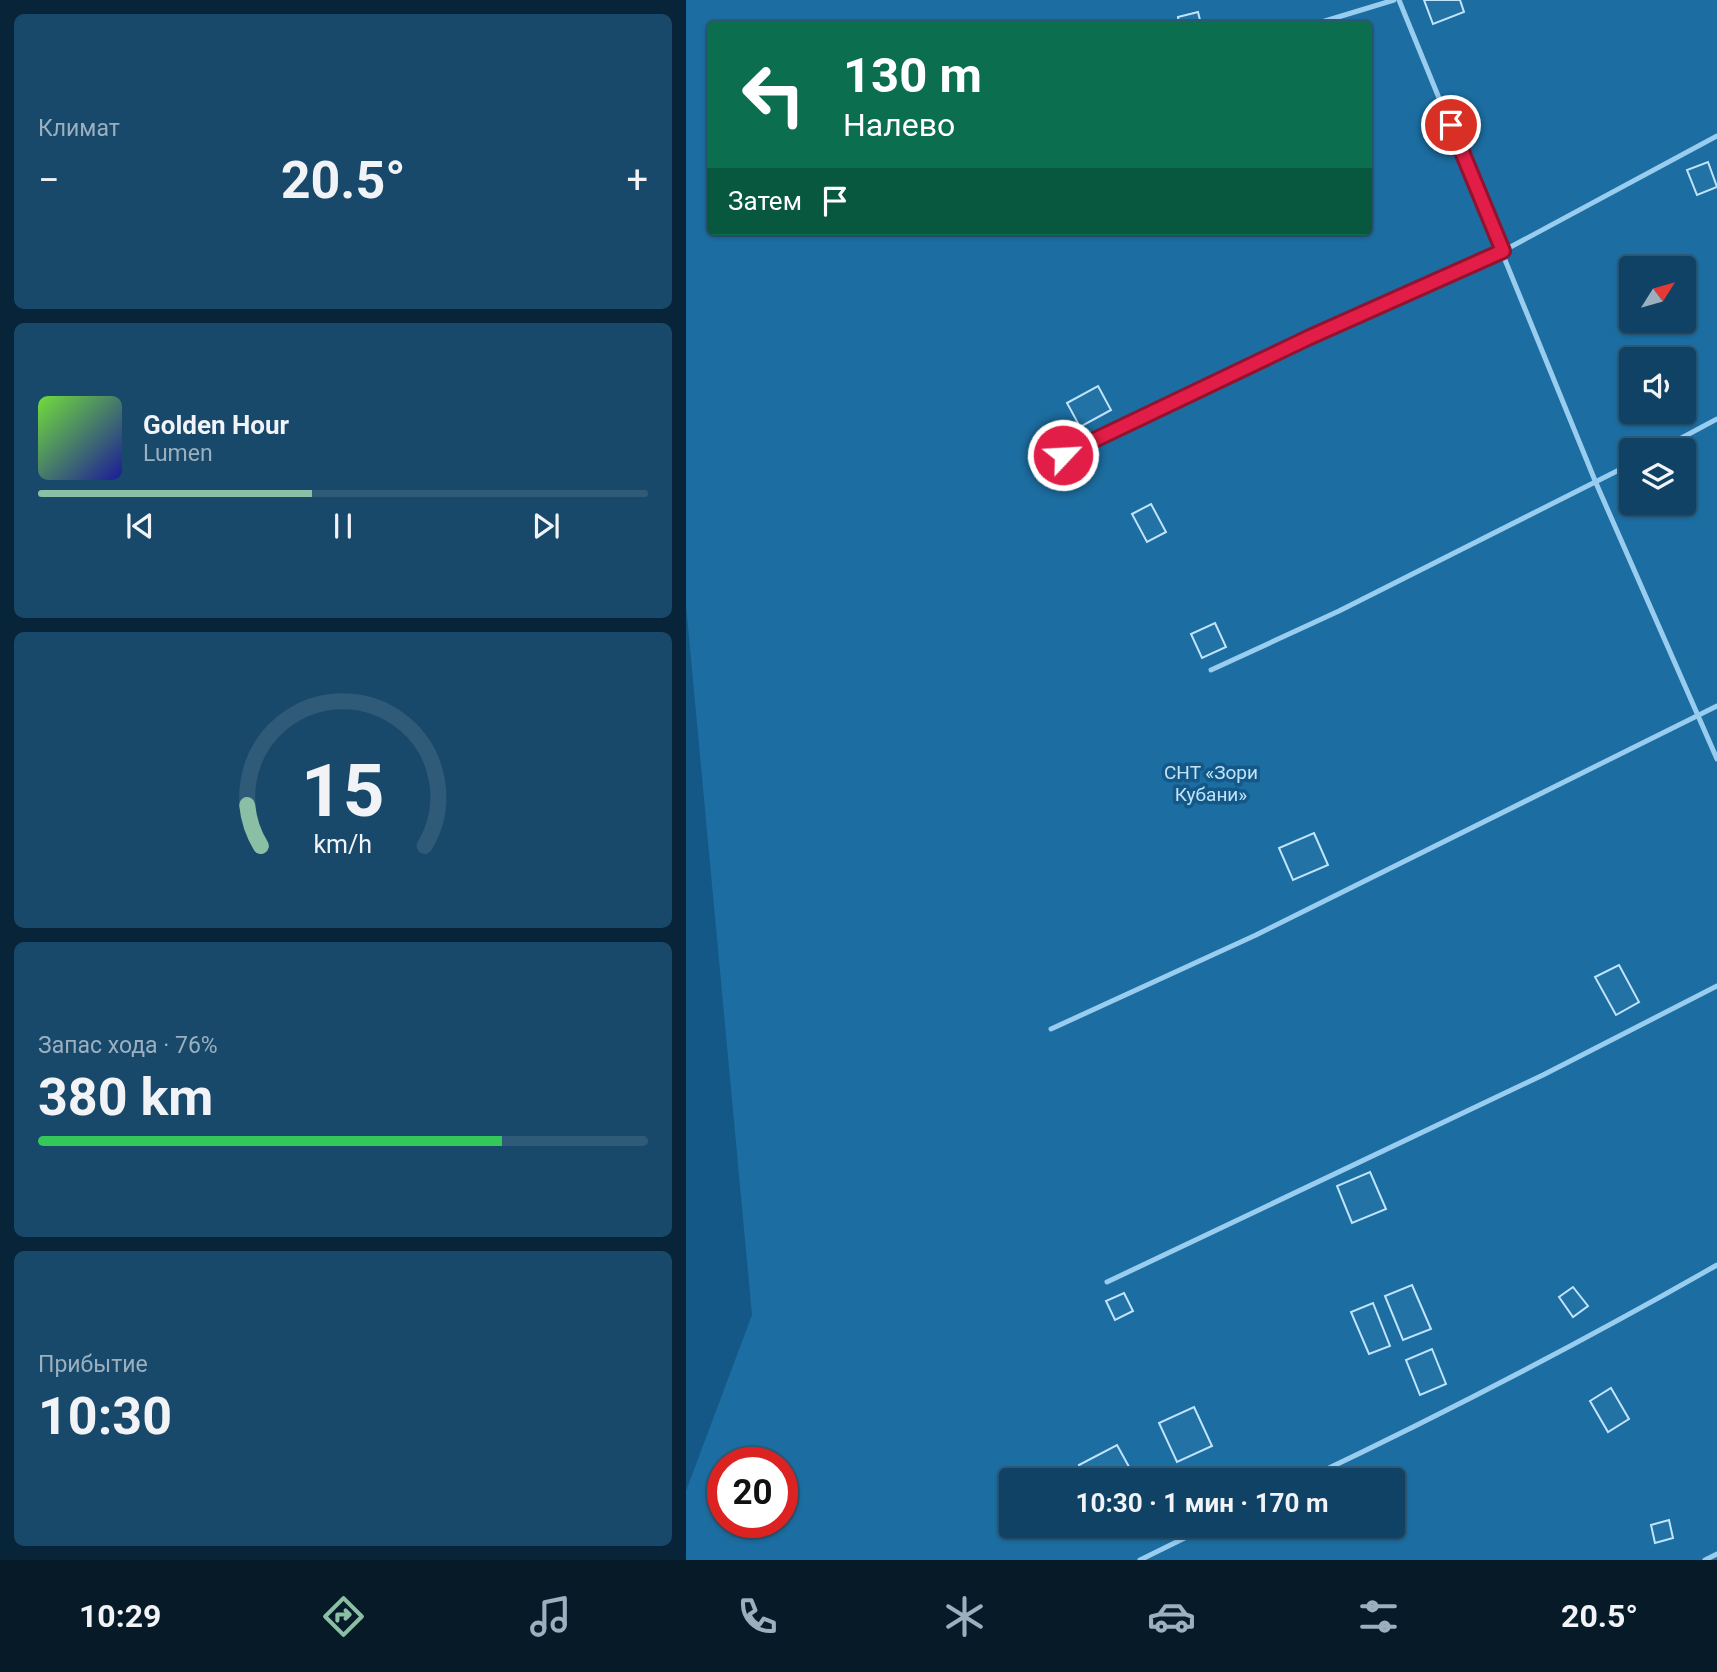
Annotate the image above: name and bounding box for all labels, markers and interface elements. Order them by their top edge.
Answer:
text: 130 m [843,47,982,104]
icon: left [728,49,819,140]
pin [1421,95,1481,155]
text: Налево [843,106,955,144]
icon: arrive [1432,106,1470,144]
text: Климат [38,115,120,142]
text: 20.5° [281,150,406,211]
text: − [38,158,60,202]
text: + [626,158,648,202]
icon: arrive [816,182,854,220]
text: Затем [728,186,802,216]
north arrow [1619,256,1696,332]
map controls [1619,256,1696,515]
button: sound [1619,347,1696,424]
text: Golden Hour [143,410,289,440]
position arrow [1026,418,1100,492]
button: layers [1619,438,1696,515]
text: Lumen [143,440,213,467]
icon: previous [121,507,159,545]
icon: pause [324,507,362,545]
icon: next [527,507,565,545]
text: 15 [301,748,385,834]
park label: СНТ «Зори Кубани» [1164,761,1258,806]
text: km/h [314,830,372,859]
text: Запас хода · 76% [38,1032,218,1059]
text: 380 km [38,1067,213,1128]
text: Прибытие [38,1351,148,1378]
text: 10:30 [38,1386,172,1447]
speed limit sign: 20 [707,1447,798,1538]
text: 10:30 · 1 мин · 170 m [1076,1488,1328,1518]
icon: directions [319,1592,368,1641]
icon: music [526,1592,575,1641]
icon: phone [733,1592,782,1641]
icon: climate [940,1592,989,1641]
icon: car [1147,1592,1196,1641]
icon: filters [1354,1592,1403,1641]
text: 10:29 [79,1597,161,1635]
text: 20.5° [1561,1597,1638,1635]

